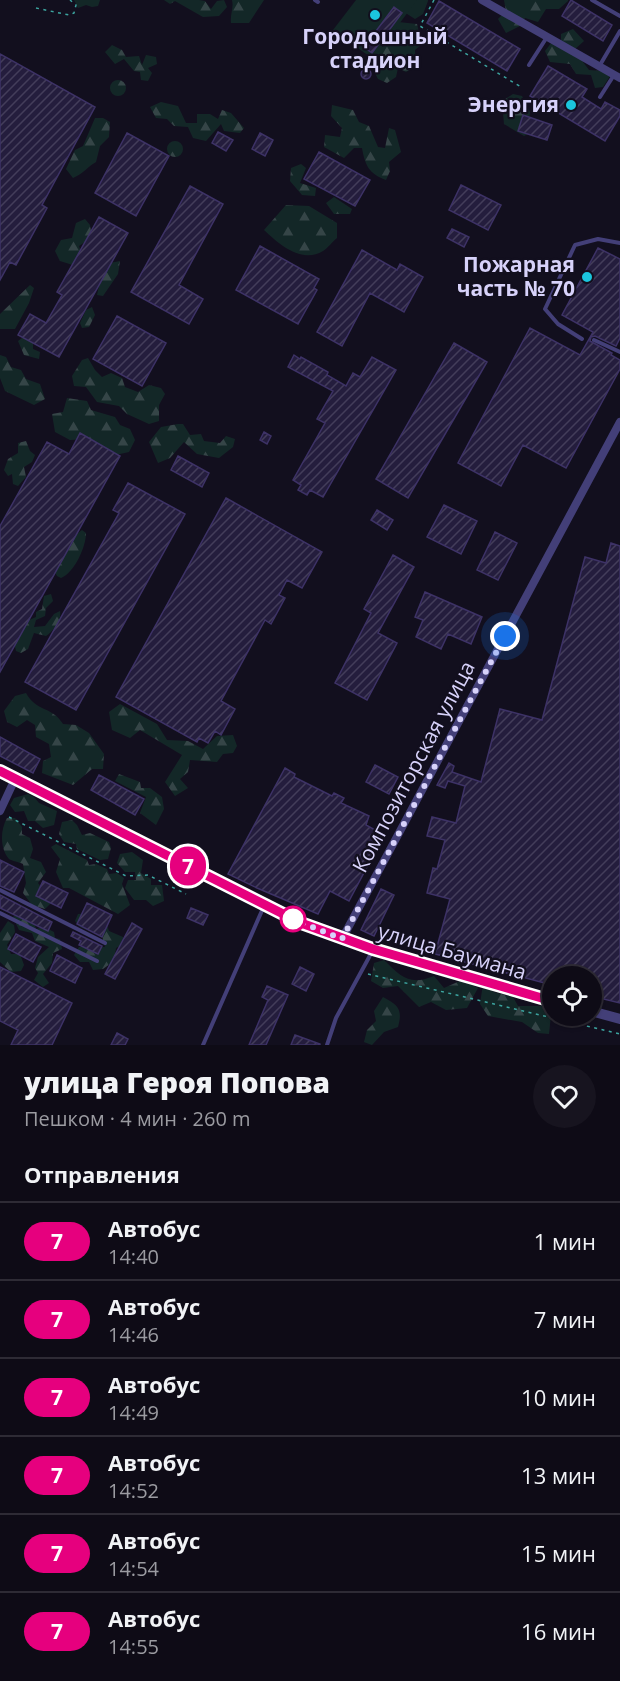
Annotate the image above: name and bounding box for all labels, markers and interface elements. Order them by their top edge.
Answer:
marker: Городошный стадион [368,8,382,22]
place label: Городошный стадион [302,22,448,74]
place label: Энергия [468,90,559,118]
marker: Энергия [564,98,578,112]
place label: Пожарная часть № 70 [457,250,575,302]
marker: Пожарная часть № 70 [580,270,594,284]
your location [490,621,520,651]
street label: Композиторская улица [345,656,481,877]
line badge: 7 [168,846,207,886]
text: 7 [182,852,194,880]
unlabelled marker [280,906,306,932]
street label: улица Баумана [375,916,530,986]
map controls [542,966,602,1026]
button: locate [542,966,602,1026]
text: улица Героя Попова [24,1063,330,1101]
button: heart [533,1065,596,1128]
text: Пешком · 4 мин · 260 m [24,1105,251,1132]
text: Отправления [24,1159,180,1189]
text: Автобус [108,1213,200,1243]
text: 1 мин [534,1226,596,1256]
text: 7 [51,1227,63,1255]
text: 14:40 [108,1243,159,1270]
text: Автобус [108,1291,200,1321]
text: 7 мин [534,1304,596,1334]
text: 7 [51,1305,63,1333]
text: 14:46 [108,1321,159,1348]
text: Автобус [108,1369,200,1399]
text: 10 мин [521,1382,596,1412]
text: 7 [51,1383,63,1411]
text: 14:49 [108,1399,159,1426]
text: Автобус [108,1447,200,1477]
text: 13 мин [521,1460,596,1490]
text: 7 [51,1461,63,1489]
text: 14:52 [108,1477,159,1504]
text: Автобус [108,1525,200,1555]
text: 15 мин [521,1538,596,1568]
text: 7 [51,1539,63,1567]
text: 14:54 [108,1555,159,1582]
text: Автобус [108,1603,200,1633]
text: 16 мин [521,1616,596,1646]
text: 7 [51,1617,63,1645]
text: 14:55 [108,1633,159,1660]

